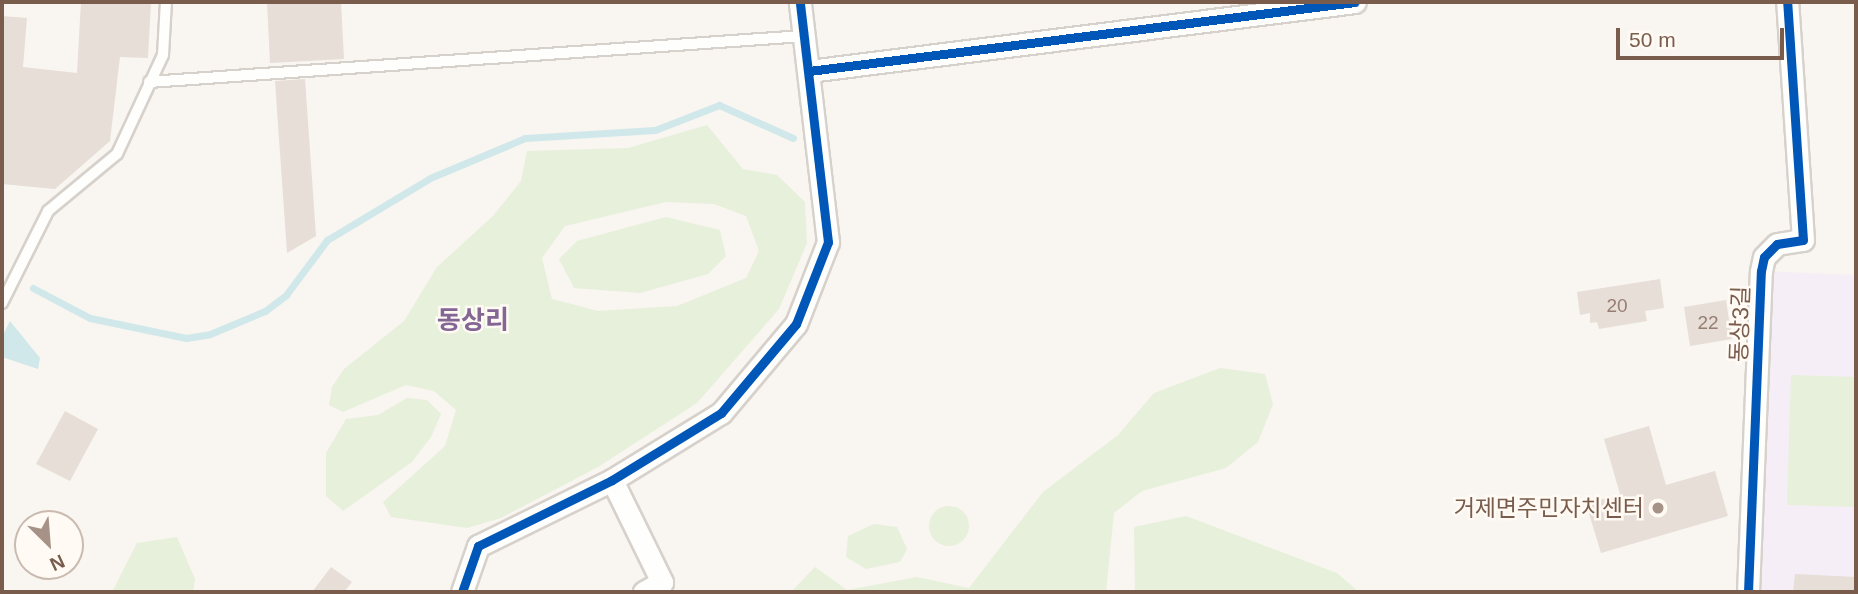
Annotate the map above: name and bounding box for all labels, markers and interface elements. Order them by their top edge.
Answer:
scale bar [1620,14,1788,58]
text: 50 m [1629,28,1676,51]
street label: 동상3길 [1725,285,1755,363]
house number: 20 [1606,295,1628,317]
district label: 동상리 [437,305,509,337]
house number: 22 [1697,312,1719,334]
place label: 거제면주민자치센터 [1454,494,1644,522]
marker: 거제면주민자치센터 [1650,500,1666,516]
north arrow [14,510,84,580]
text: N [47,550,68,575]

